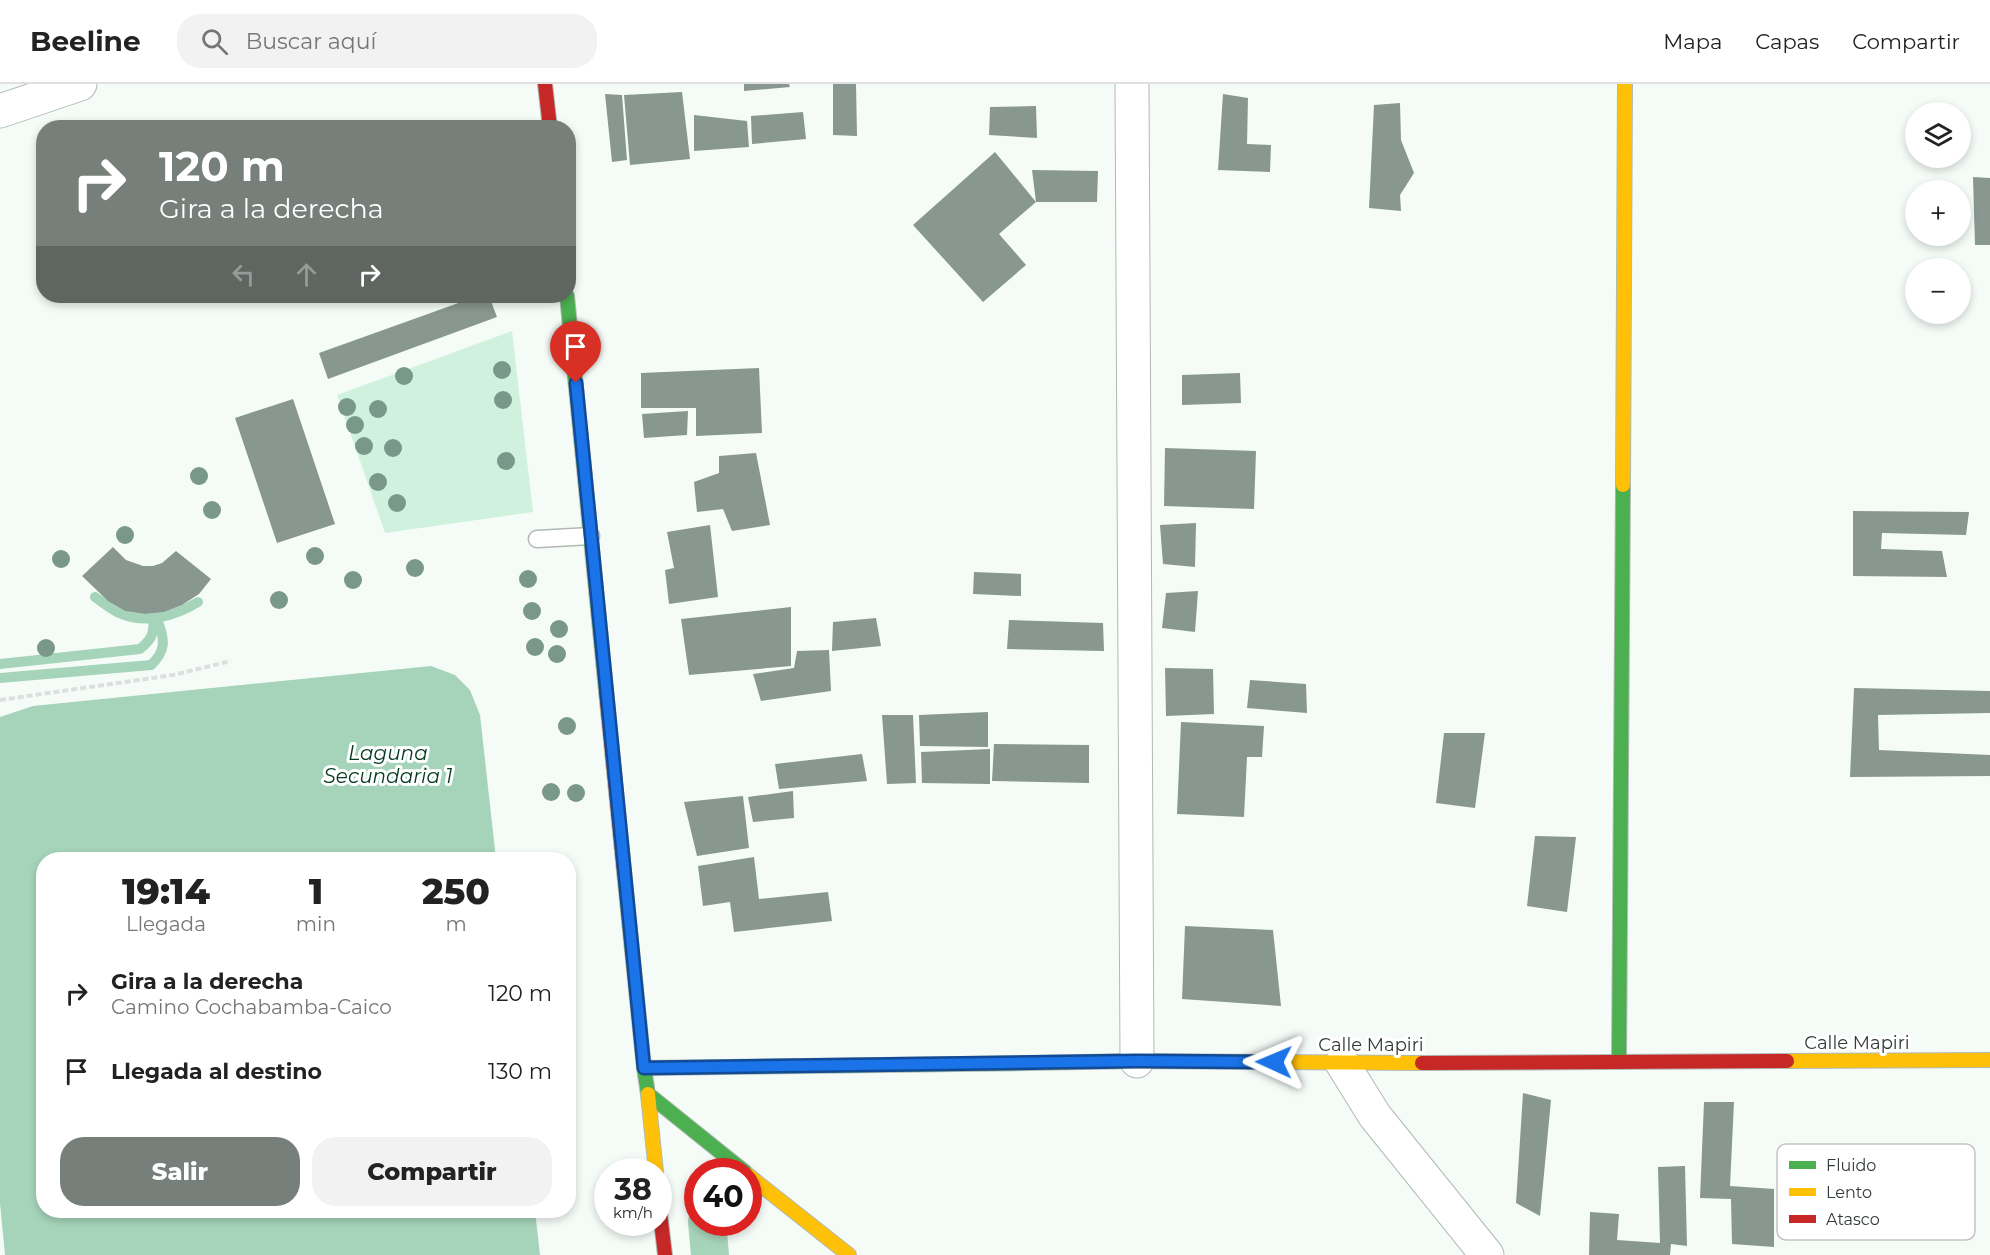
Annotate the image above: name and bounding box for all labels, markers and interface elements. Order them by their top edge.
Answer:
search box [177,14,597,68]
text: Beeline [30,24,141,58]
icon: search [198,25,231,58]
text: Buscar aquí [246,28,376,55]
text: Mapa [1663,29,1722,54]
text: Capas [1755,29,1819,54]
text: Compartir [1852,29,1960,54]
map controls [1905,102,1971,324]
button: layers [1905,102,1971,168]
text: 120 m [159,140,285,192]
icon: right [60,144,138,222]
button: + [1905,180,1971,246]
text: Gira a la derecha [159,192,384,225]
icon: left [227,258,260,291]
icon: ahead [290,258,323,291]
icon: right [353,258,386,291]
button: − [1905,258,1971,324]
pin [550,321,601,383]
icon: arrive [559,330,592,363]
water label: Laguna Secundaria 1 [324,741,453,788]
text: 19:14 [122,869,210,913]
text: 1 [309,869,323,913]
text: 250 [422,869,490,913]
text: Llegada [126,912,206,936]
text: min [296,912,336,936]
text: m [445,912,467,936]
text: Gira a la derecha [111,968,303,995]
icon: right [60,977,93,1010]
text: 120 m [488,980,552,1007]
text: Camino Cochabamba-Caico [111,995,392,1019]
position arrow [1242,1030,1306,1094]
street label: Calle Mapiri [1804,1032,1910,1054]
street label: Calle Mapiri [1318,1034,1424,1056]
icon: arrive [60,1055,93,1088]
text: Llegada al destino [111,1058,322,1085]
text: 130 m [488,1058,552,1085]
button: Salir [60,1137,300,1206]
button: Compartir [312,1137,552,1206]
legend [1777,1144,1975,1240]
text: Fluido [1826,1156,1876,1175]
speed limit sign: 40 [684,1158,762,1236]
text: 38 [614,1171,652,1208]
text: Lento [1826,1183,1872,1202]
text: km/h [613,1203,653,1222]
text: Atasco [1826,1210,1880,1229]

